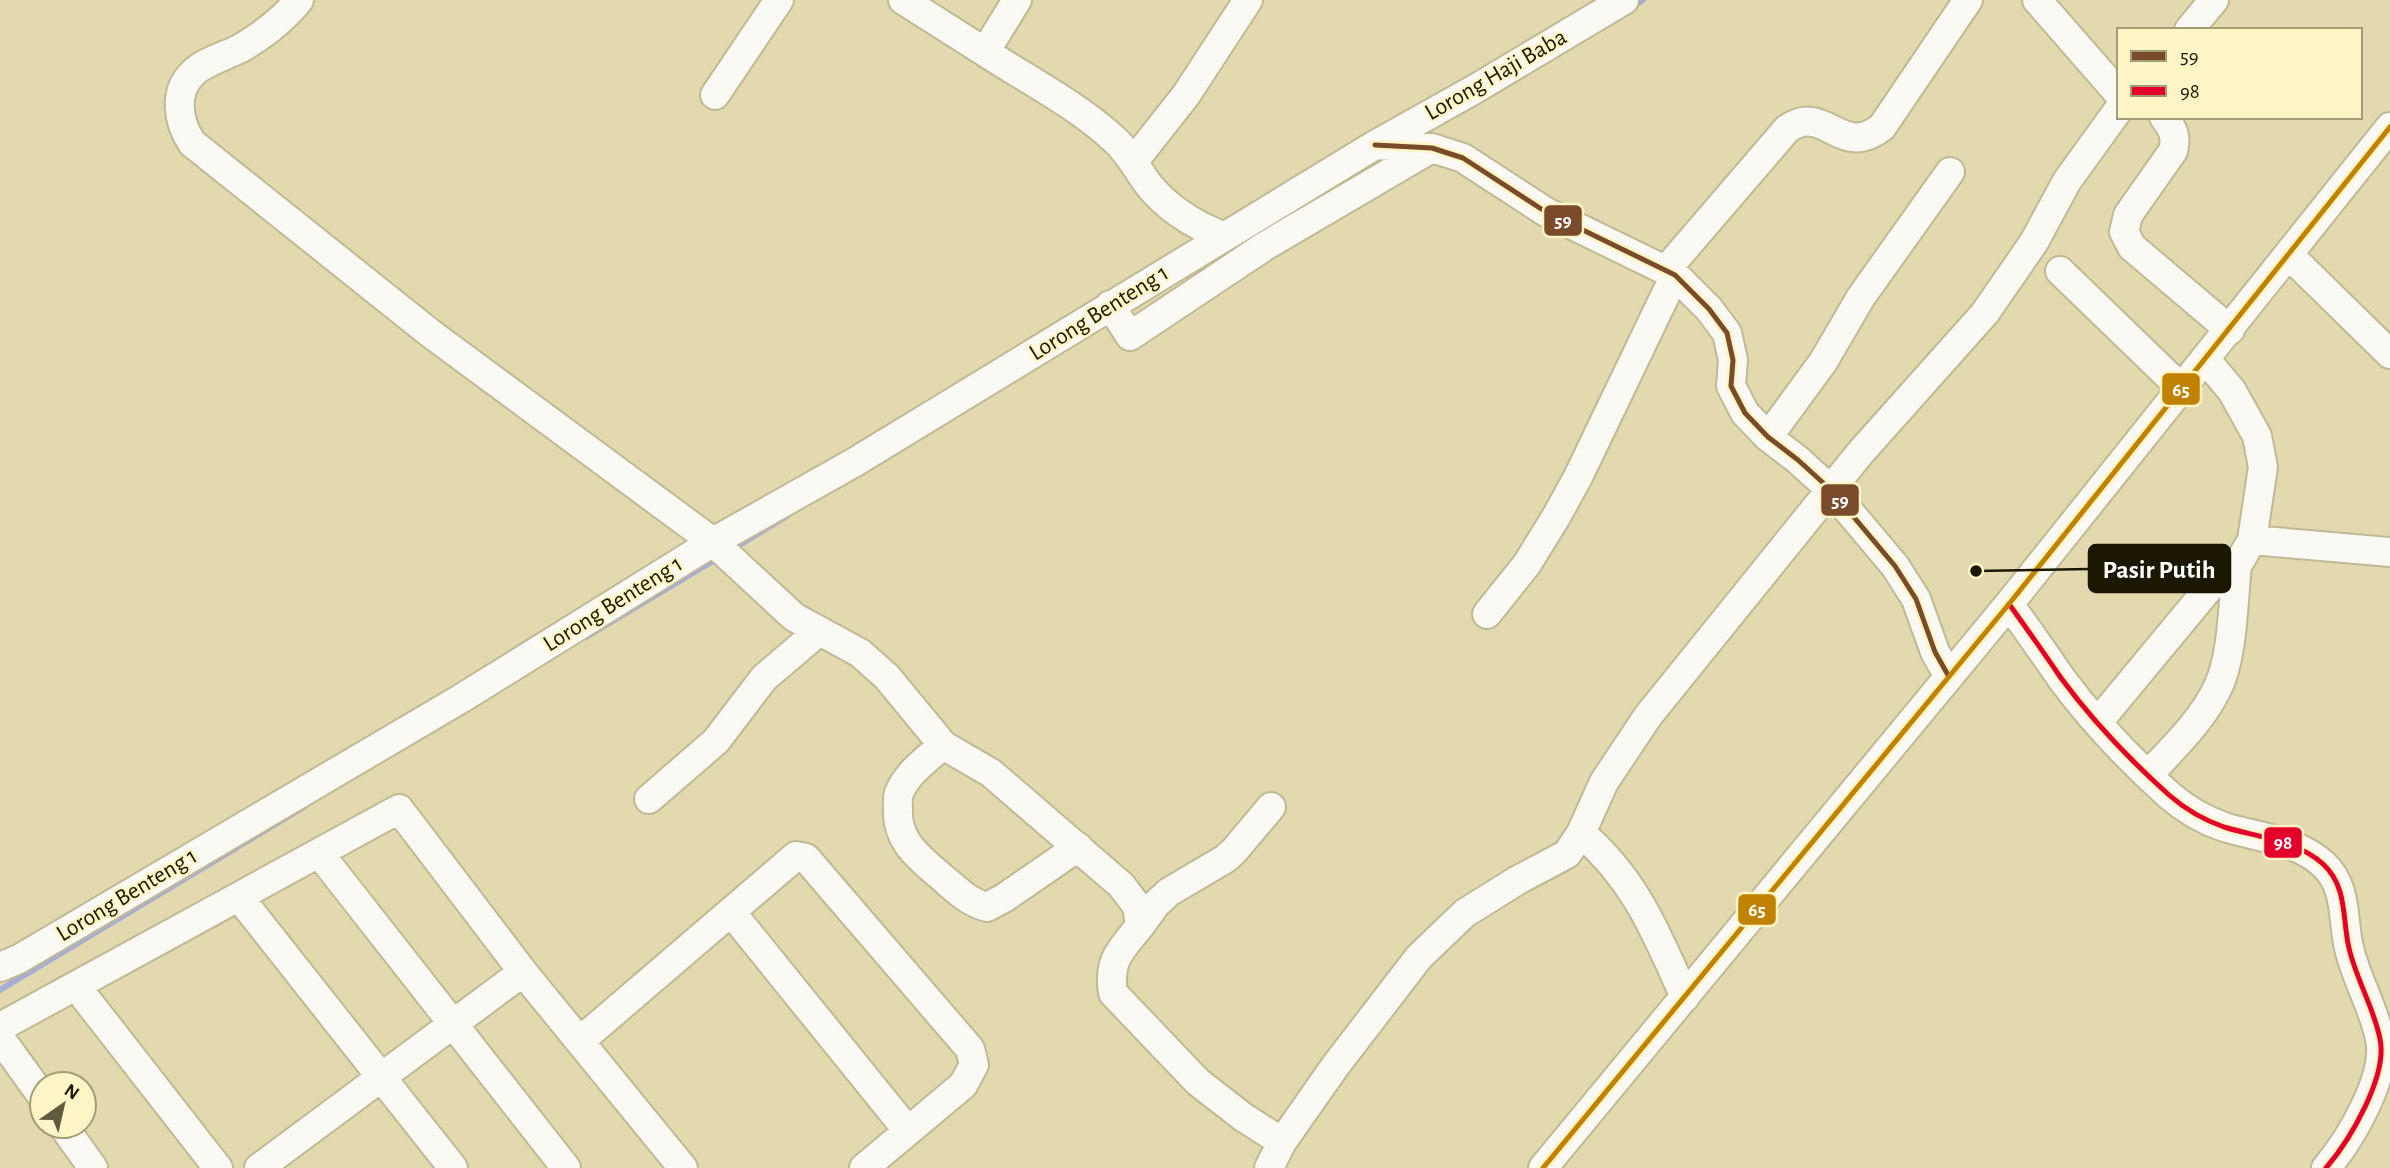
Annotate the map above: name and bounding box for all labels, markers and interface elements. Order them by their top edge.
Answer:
street label: Lorong Haji Baba [1421,25,1571,125]
legend [2117,28,2362,119]
text: 59 [2180,46,2199,67]
text: 98 [2180,81,2200,102]
line badge: 59 [1543,204,1583,237]
text: 59 [1554,212,1572,231]
street label: Lorong Benteng 1 [1025,261,1173,365]
line badge: 65 [2161,372,2201,406]
text: 65 [2172,381,2190,400]
line badge: 59 [1820,483,1860,517]
text: 59 [1831,492,1849,511]
callout: Pasir Putih [2089,545,2230,592]
street label: Lorong Benteng 1 [539,552,687,656]
text: Pasir Putih [2102,557,2216,583]
line badge: 98 [2263,826,2303,859]
text: 98 [2274,834,2292,853]
street label: Lorong Benteng 1 [53,844,201,946]
line badge: 65 [1737,893,1777,926]
text: 65 [1748,901,1766,920]
north arrow [28,1070,98,1140]
text: N [61,1081,82,1104]

